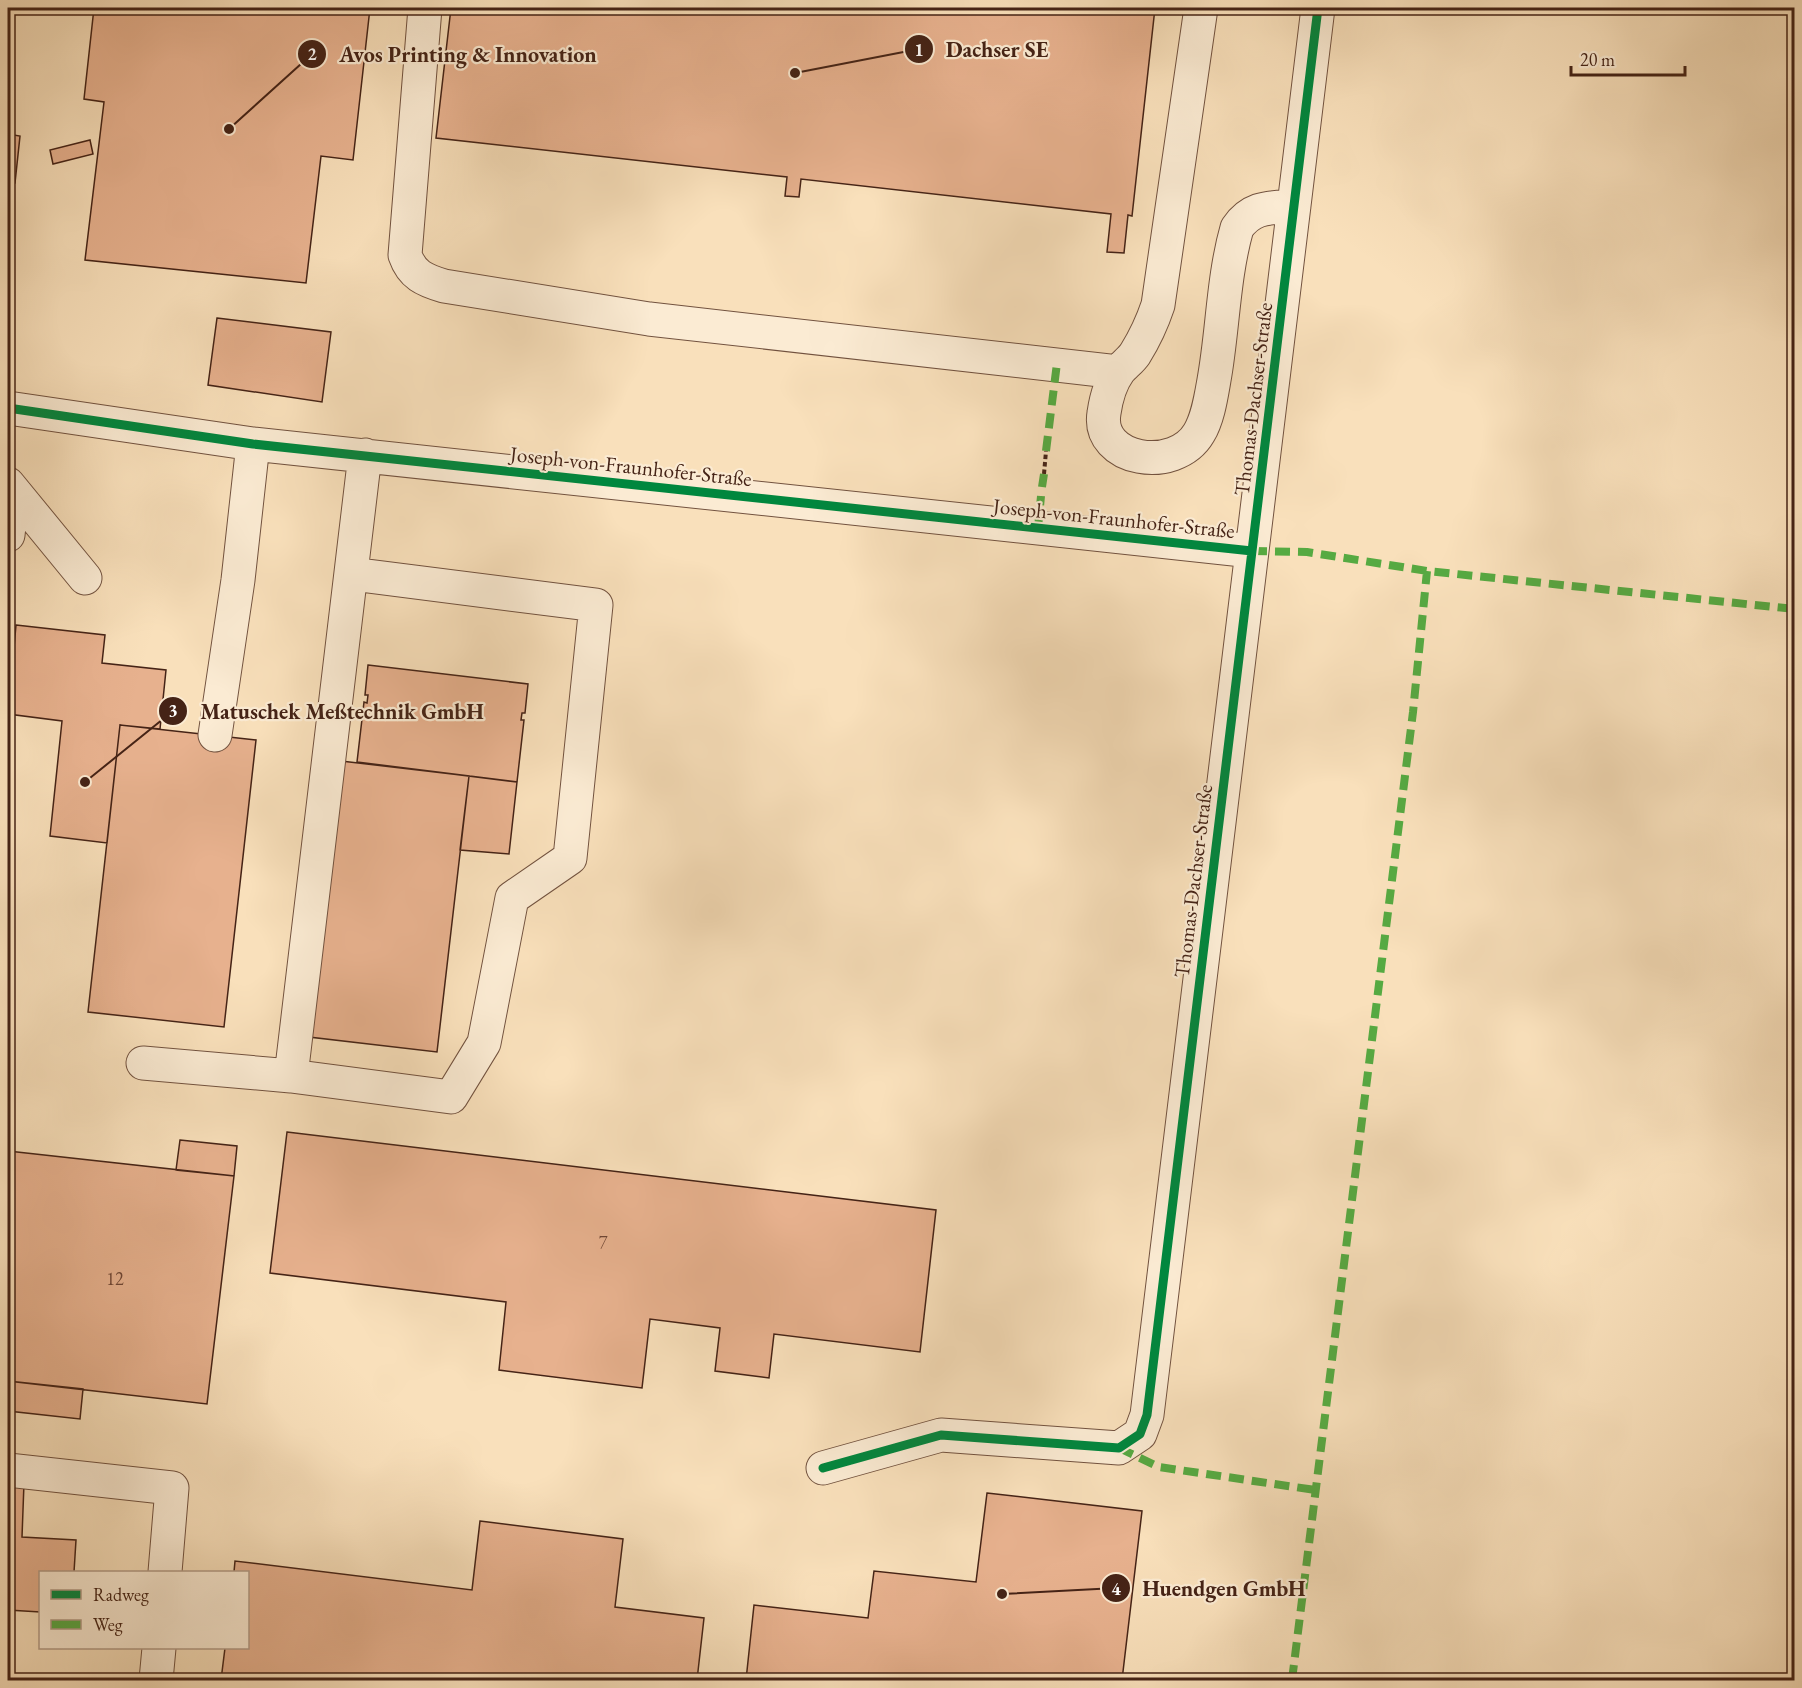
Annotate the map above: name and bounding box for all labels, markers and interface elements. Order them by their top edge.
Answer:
callout: Dachser SE [904,29,1061,69]
callout: Avos Printing & Innovation [297,34,609,74]
text: Dachser SE [946,35,1049,64]
text: 1 [914,38,924,61]
scale bar [1571,39,1685,77]
text: Avos Printing & Innovation [338,40,597,69]
text: 2 [307,42,317,65]
text: 20 m [1580,48,1615,71]
street label: Thomas-Dachser-Straße [1228,301,1278,497]
street label: Joseph-von-Fraunhofer-Straße [507,440,753,492]
street label: Joseph-von-Fraunhofer-Straße [990,492,1236,544]
callout: Matuschek Meßtechnik GmbH [158,691,496,731]
text: Matuschek Meßtechnik GmbH [200,697,484,726]
text: 3 [168,699,178,722]
street label: Thomas-Dachser-Straße [1168,783,1218,979]
house number: 7 [599,1231,608,1254]
house number: 12 [106,1267,124,1290]
callout: Huendgen GmbH [1101,1568,1318,1608]
legend [39,1571,249,1649]
text: Huendgen GmbH [1142,1574,1306,1603]
text: 4 [1111,1577,1121,1600]
text: Radweg [93,1583,149,1606]
text: Weg [93,1613,123,1636]

